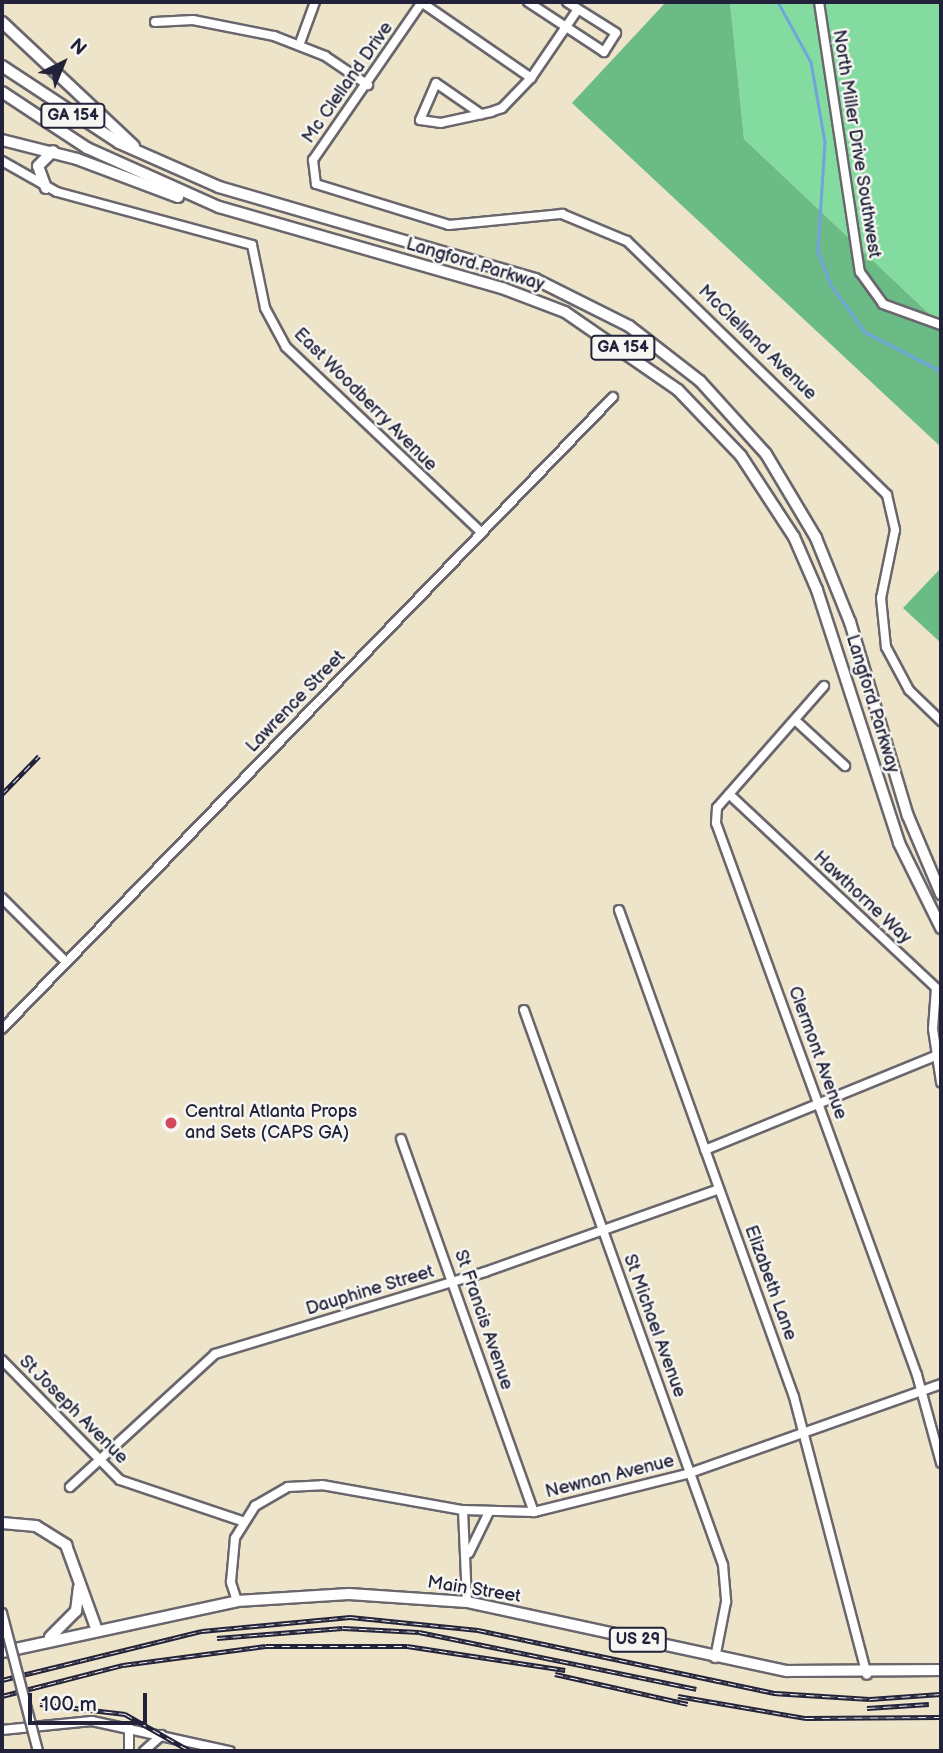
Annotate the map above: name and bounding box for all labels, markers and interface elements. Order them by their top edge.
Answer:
street label: Mc Clelland Drive [298,18,398,148]
north arrow [28,28,98,98]
street label: North Miller Drive Southwest [827,28,885,260]
text: N [65,34,91,61]
road number: GA 154 [40,104,106,128]
street label: Langford Parkway [403,234,547,296]
street label: McClelland Avenue [693,281,821,405]
street label: East Woodberry Avenue [288,323,442,477]
road number: GA 154 [590,336,656,360]
street label: Langford Parkway [841,632,903,776]
street label: Lawrence Street [242,646,350,758]
street label: Hawthorne Way [808,847,916,949]
street label: Clermont Avenue [783,984,851,1122]
place label: Central Atlanta Props and Sets (CAPS GA) [185,1102,357,1144]
marker: Central Atlanta Props and Sets (CAPS GA) [163,1115,179,1131]
street label: Elizabeth Lane [739,1223,801,1343]
street label: St Francis Avenue [449,1247,517,1393]
street label: St Michael Avenue [618,1252,690,1400]
street label: Dauphine Street [303,1261,437,1321]
street label: St Joseph Avenue [14,1351,132,1469]
street label: Newnan Avenue [543,1451,677,1503]
street label: Main Street [426,1572,522,1608]
road number: US 29 [608,1628,668,1652]
scale bar [32,1680,150,1724]
text: 100 m [41,1692,97,1717]

